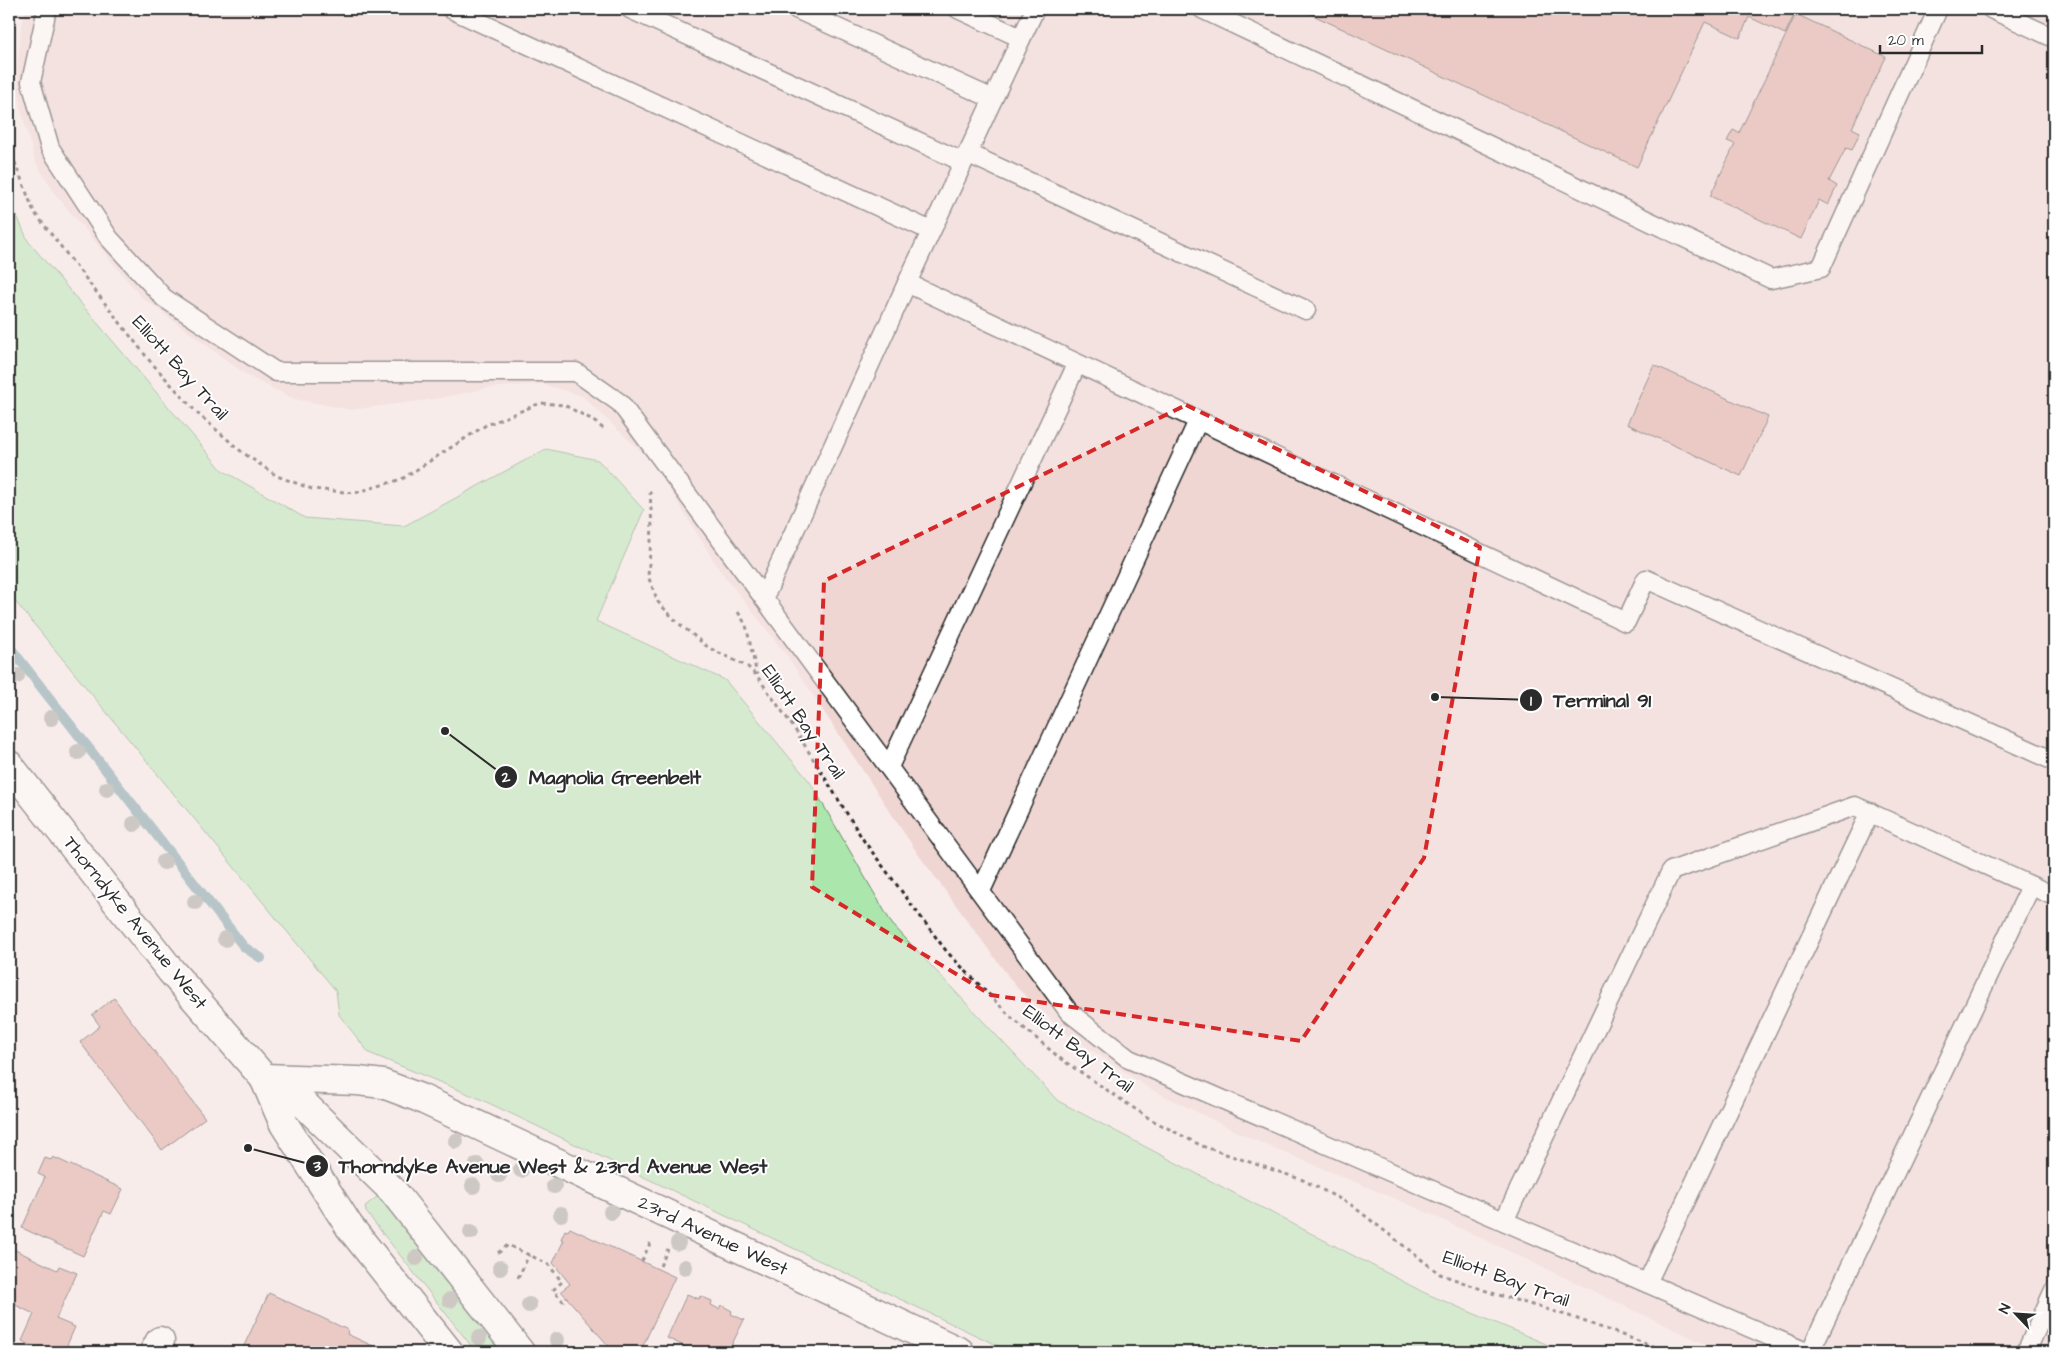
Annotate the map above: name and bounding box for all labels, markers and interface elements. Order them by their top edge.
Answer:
scale bar [1880,22,1983,54]
text: 20 m [1888,30,1924,51]
street label: Elliott Bay Trail [125,310,234,427]
street label: Elliott Bay Trail [754,659,851,785]
callout: Terminal 91 [1518,683,1661,718]
text: Terminal 91 [1552,687,1652,715]
text: 1 [1530,691,1532,712]
callout: Magnolia Greenbelt [494,759,711,794]
text: Magnolia Greenbelt [529,764,702,793]
text: 2 [501,767,511,788]
street label: Thorndyke Avenue West [56,830,214,1016]
street label: Elliott Bay Trail [1016,998,1139,1101]
callout: Thorndyke Avenue West & 23rd Avenue West [304,1148,778,1183]
text: Thorndyke Avenue West & 23rd Avenue West [338,1153,768,1182]
text: 3 [312,1156,321,1177]
street label: 23rd Avenue West [633,1189,793,1283]
street label: Elliott Bay Trail [1439,1244,1573,1315]
north arrow [1990,1288,2040,1338]
text: N [1994,1301,2016,1317]

